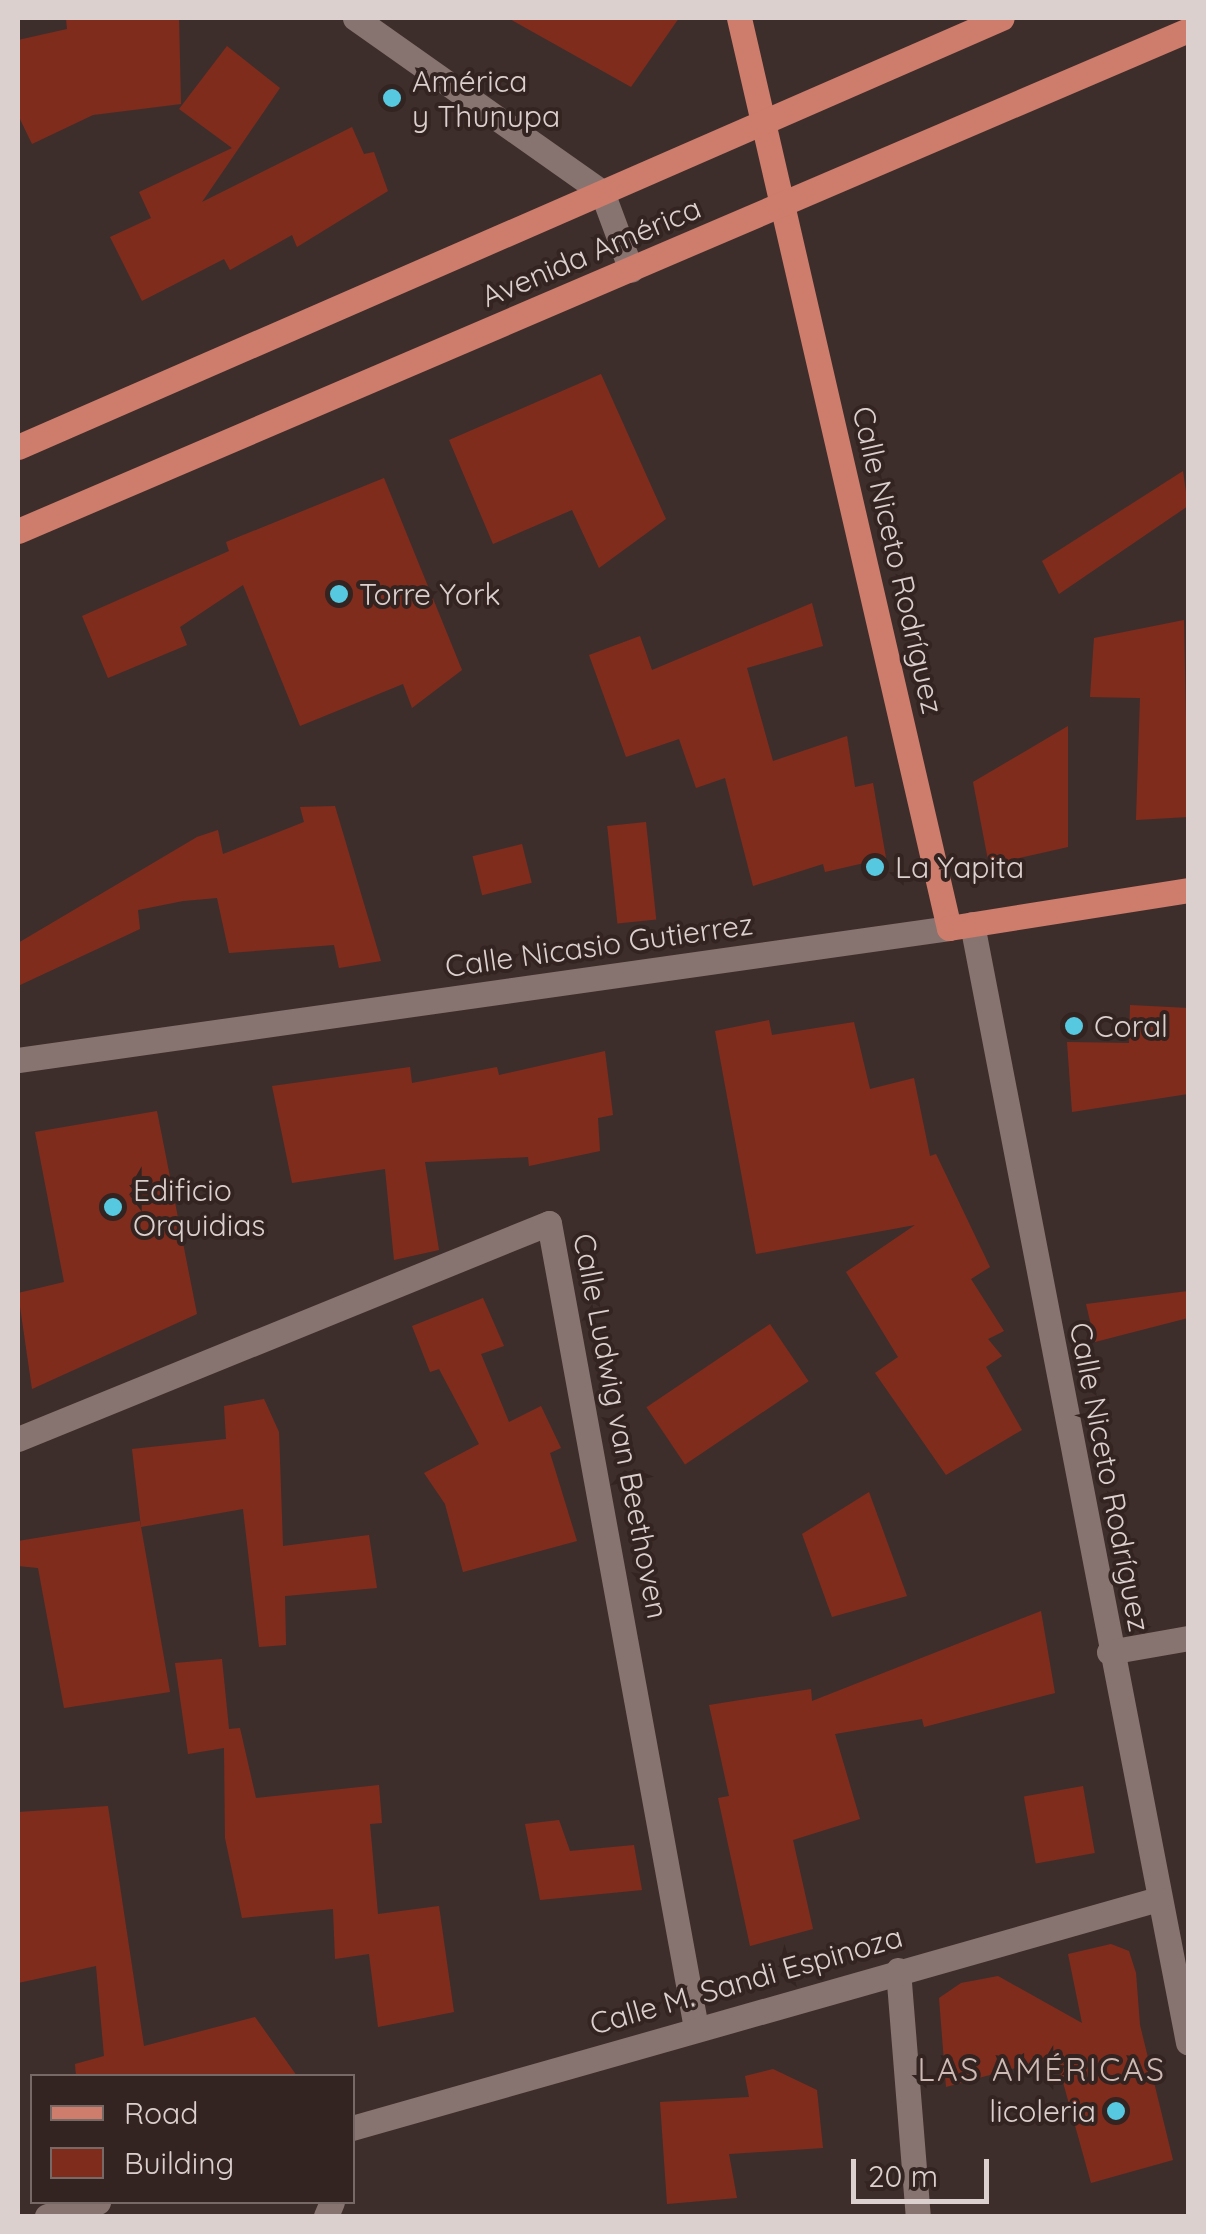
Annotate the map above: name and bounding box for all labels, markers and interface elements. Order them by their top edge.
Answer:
place label: América y Thunupa [412,63,560,134]
marker: América y Thunupa [381,87,403,109]
street label: Avenida América [476,190,706,314]
street label: Calle Niceto Rodríguez [845,403,951,717]
place label: Torre York [359,576,500,612]
marker: Torre York [328,583,350,605]
place label: La Yapita [895,849,1024,885]
marker: La Yapita [864,856,886,878]
street label: Calle Nicasio Gutierrez [443,906,755,984]
place label: Coral [1094,1008,1168,1044]
marker: Coral [1063,1015,1085,1037]
place label: Edificio Orquidias [133,1172,265,1242]
marker: Edificio Orquidias [102,1196,124,1218]
street label: Calle Ludwig van Beethoven [566,1230,676,1622]
street label: Calle Niceto Rodríguez [1062,1319,1158,1635]
street label: Calle M. Sandi Espinoza [586,1918,906,2042]
district label: LAS AMÉRICAS [918,2050,1166,2088]
legend [30,2074,355,2204]
place label: licoleria [989,2093,1096,2129]
text: Road [124,2094,198,2132]
marker: licoleria [1105,2100,1127,2122]
scale bar [856,2139,994,2201]
text: Building [124,2144,234,2182]
text: 20 m [868,2157,938,2195]

